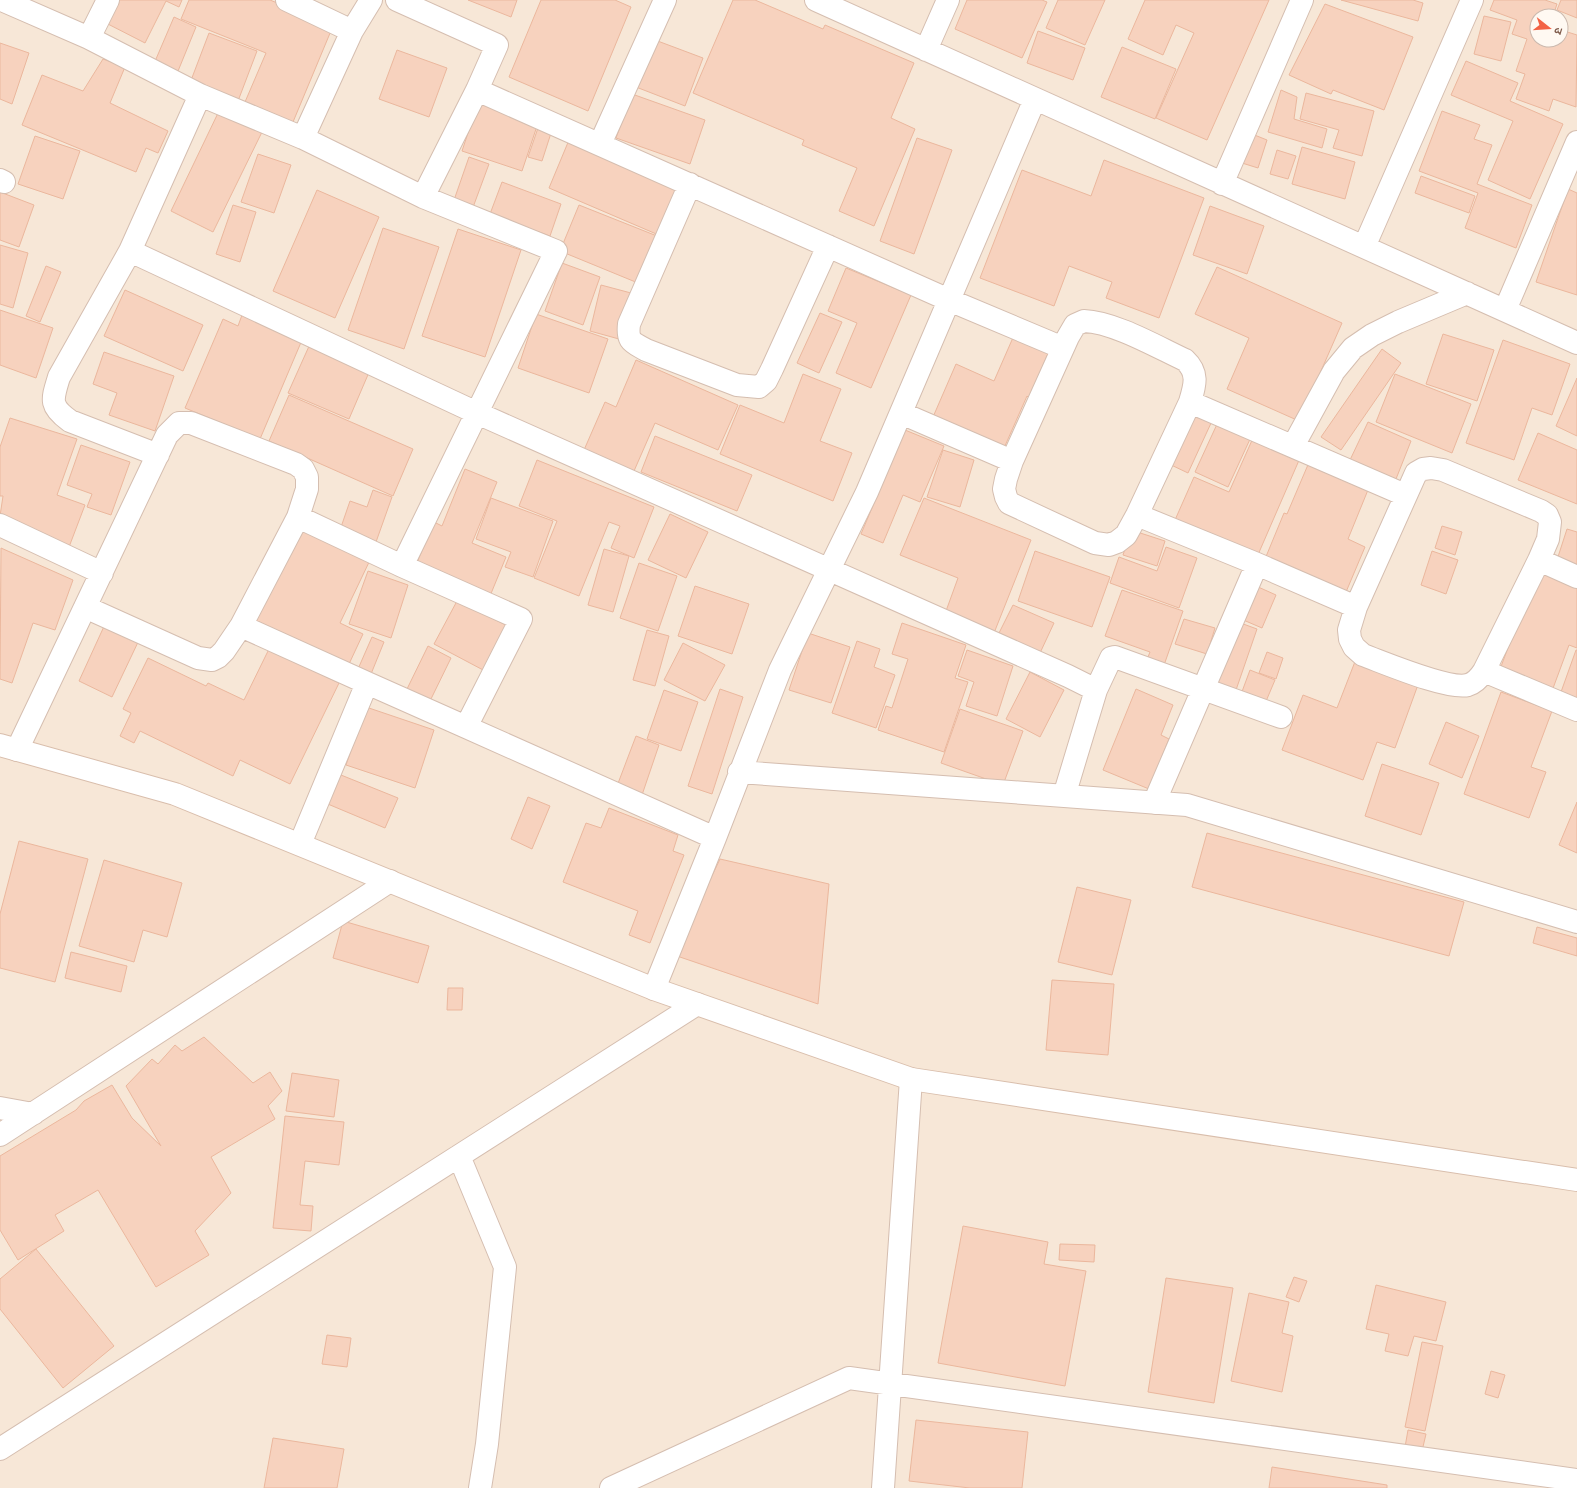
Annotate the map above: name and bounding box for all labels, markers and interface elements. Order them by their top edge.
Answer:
north arrow [1529,8,1569,48]
text: उ [1551,26,1566,37]

